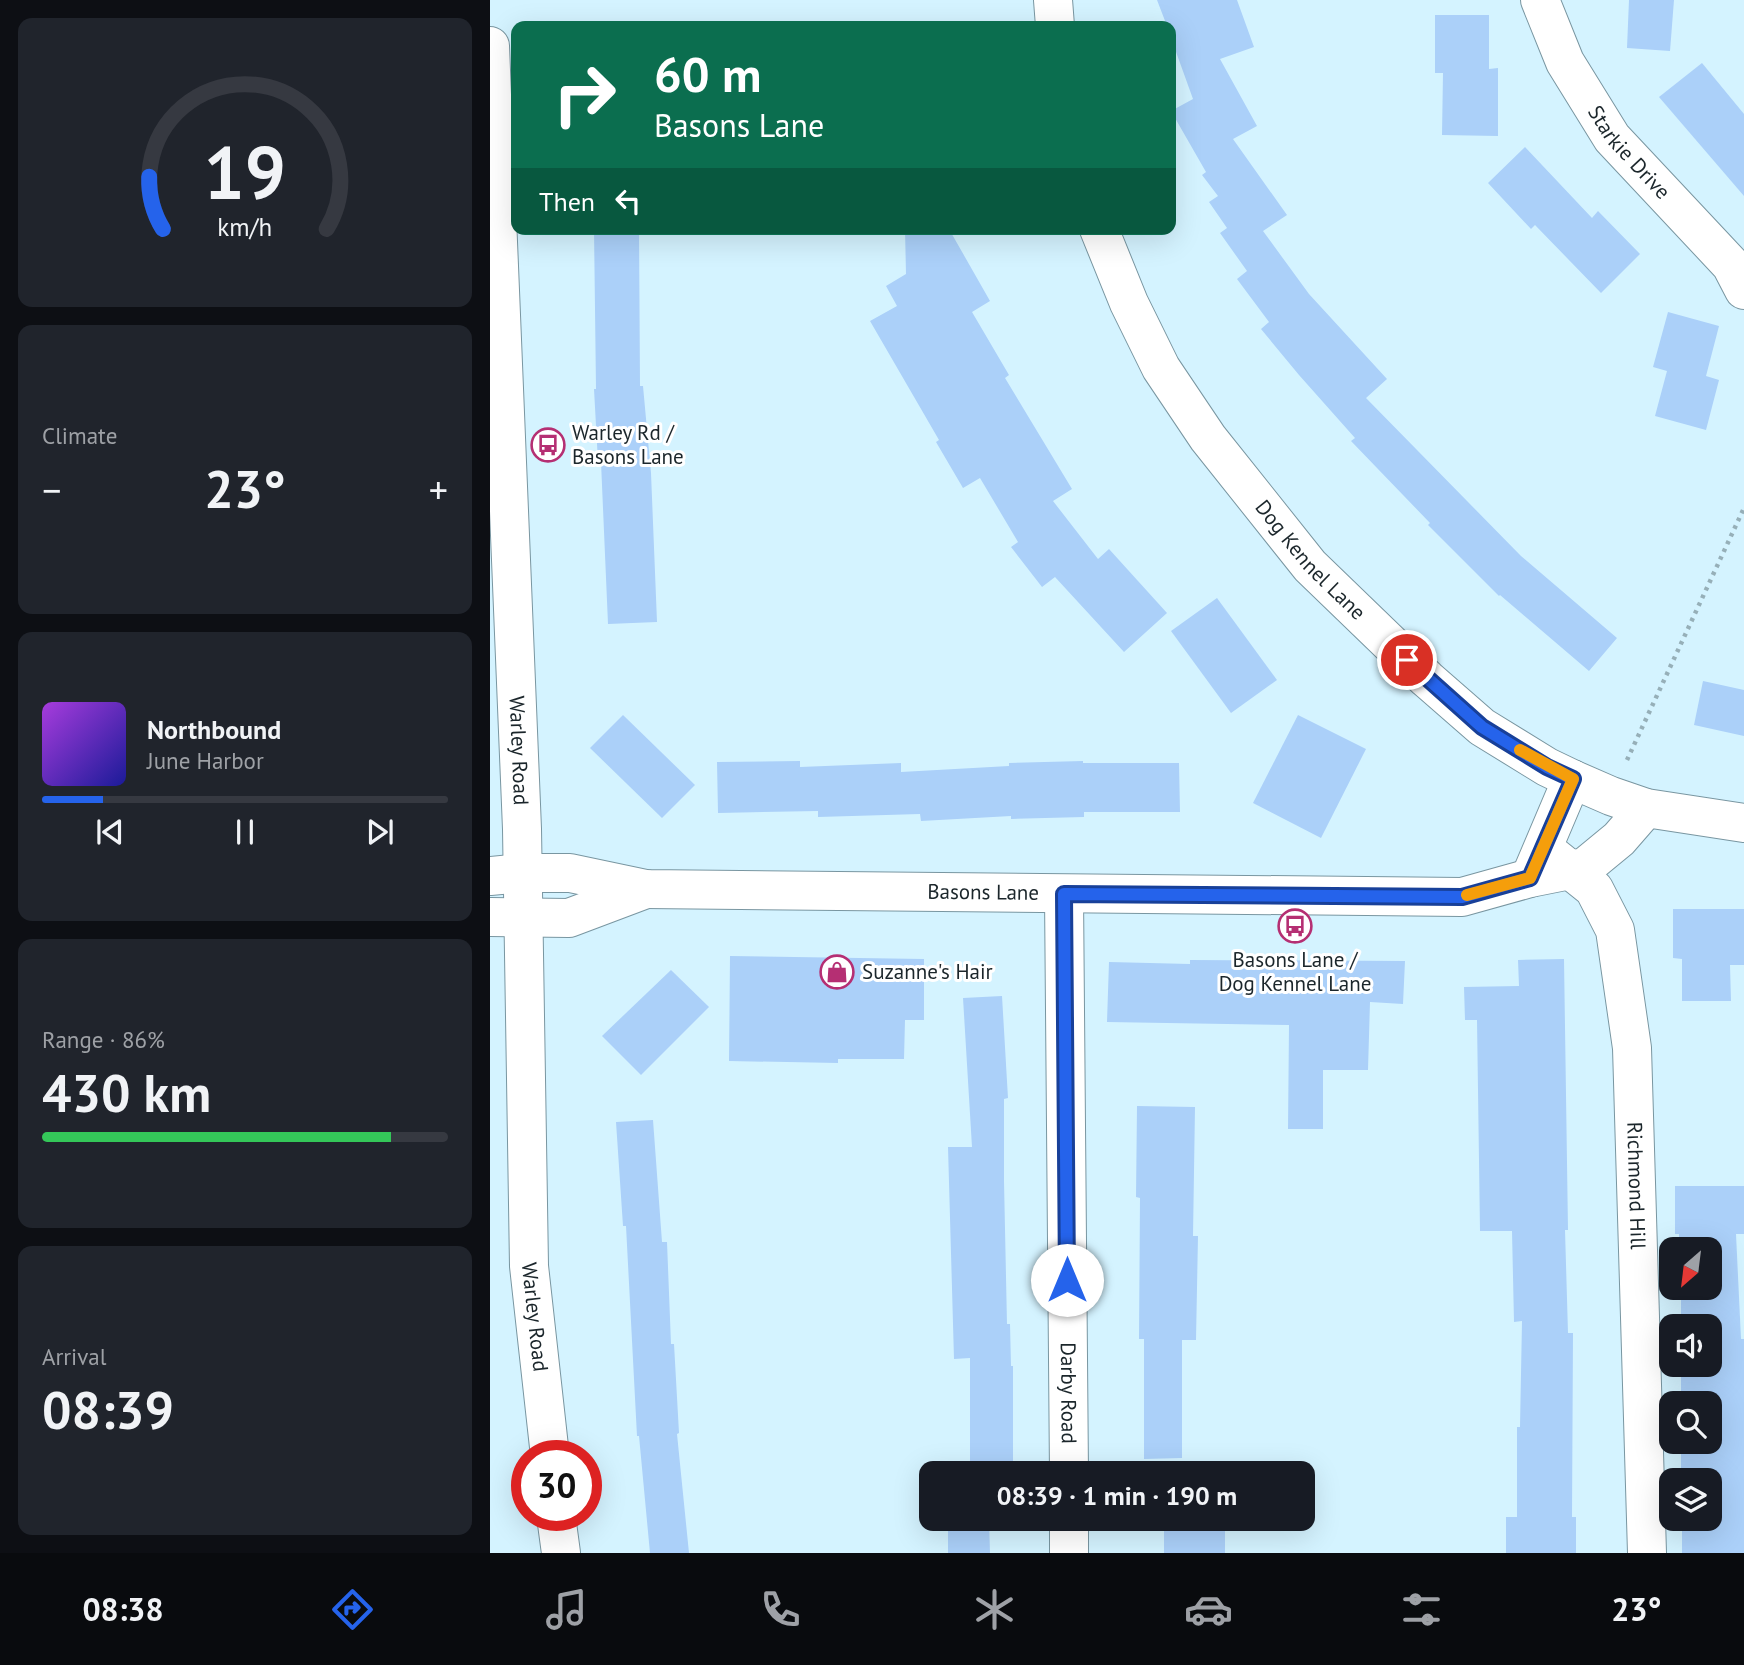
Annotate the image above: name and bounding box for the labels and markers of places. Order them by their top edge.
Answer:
place label: Warley Rd / Basons Lane [572,419,684,470]
bus stop icon: Warley Rd / Basons Lane [529,426,567,464]
pin [1377,630,1437,690]
bus stop icon: Basons Lane / Dog Kennel Lane [1276,907,1314,945]
place label: Basons Lane / Dog Kennel Lane [1219,946,1371,997]
shop icon: Suzanne's Hair [818,953,856,991]
place label: Suzanne's Hair [862,958,993,985]

